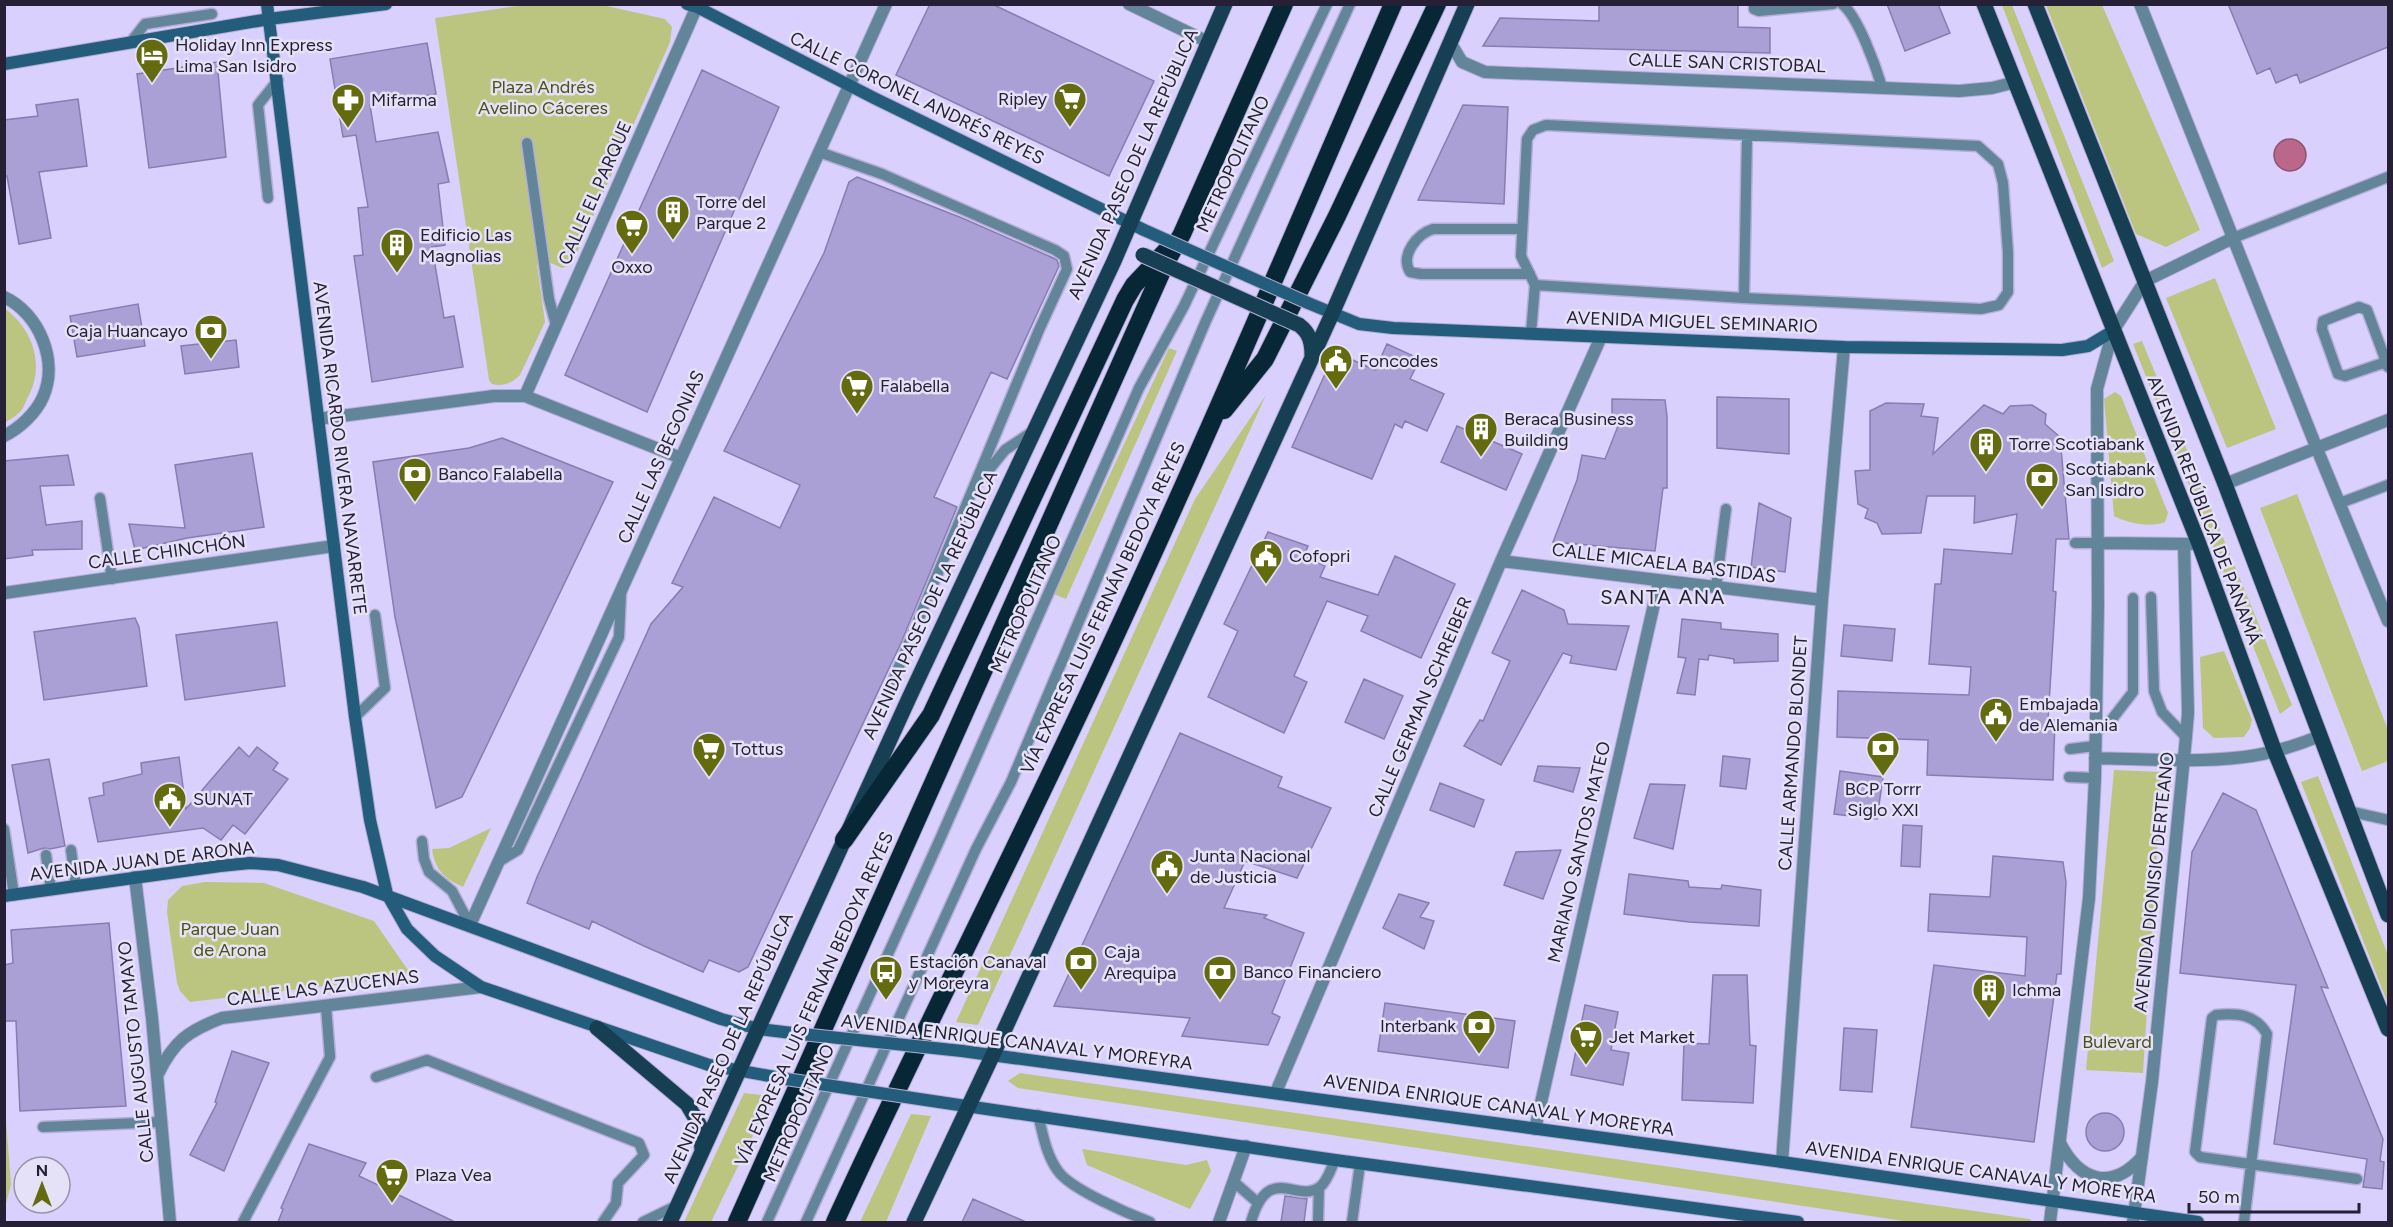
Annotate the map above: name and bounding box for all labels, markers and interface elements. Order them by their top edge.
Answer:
street label: AVENIDA PASEO DE LA REPÚBLICA [1063,25,1203,303]
street label: CALLE CORONEL ANDRÉS REYES [786,27,1048,169]
place label: Holiday Inn Express Lima San Isidro [175,34,333,77]
hotel icon: Holiday Inn Express Lima San Isidro [134,37,170,84]
street label: CALLE SAN CRISTOBAL [1628,49,1827,77]
park label: Plaza Andrés Avelino Cáceres [478,76,608,119]
supermarket icon: Ripley [1052,81,1088,128]
pharmacy icon: Mifarma [330,82,366,129]
place label: Ripley [998,88,1048,110]
place label: Mifarma [371,89,437,111]
street label: METROPOLITANO [1192,92,1274,236]
street label: CALLE EL PARQUE [553,118,637,268]
place label: Torre del Parque 2 [696,191,766,234]
building icon: Torre del Parque 2 [655,194,691,241]
supermarket icon: Oxxo [614,208,650,255]
place label: Edificio Las Magnolias [420,224,512,267]
building icon: Edificio Las Magnolias [379,227,415,274]
place label: Oxxo [611,256,653,278]
street label: AVENIDA RICARDO RIVERA NAVARRETE [309,280,371,616]
street label: AVENIDA MIGUEL SEMINARIO [1566,307,1818,337]
bank icon: Caja Huancayo [193,313,229,360]
place label: Caja Huancayo [66,320,188,342]
public building icon: Foncodes [1318,343,1354,390]
place label: Foncodes [1359,350,1438,372]
street label: CALLE LAS BEGONIAS [613,367,709,547]
supermarket icon: Falabella [839,368,875,415]
street label: AVENIDA REPÚBLICA DE PANAMÁ [2143,373,2265,647]
place label: Falabella [880,375,949,397]
place label: Beraca Business Building [1504,408,1634,451]
building icon: Beraca Business Building [1463,411,1499,458]
building icon: Torre Scotiabank [1968,426,2004,473]
place label: Torre Scotiabank [2009,433,2145,455]
street label: VÍA EXPRESA LUIS FERNÁN BEDOYA REYES [1016,438,1190,778]
bank icon: Banco Falabella [397,456,433,503]
place label: Scotiabank San Isidro [2065,458,2155,501]
bank icon: Scotiabank San Isidro [2024,461,2060,508]
place label: Banco Falabella [438,463,562,485]
street label: AVENIDA PASEO DE LA REPÚBLICA [858,467,1002,743]
street label: CALLE CHINCHÓN [87,530,247,574]
street label: METROPOLITANO [986,532,1066,676]
public building icon: Cofopri [1248,538,1284,585]
street label: CALLE MICAELA BASTIDAS [1551,538,1777,588]
place label: Cofopri [1289,545,1350,567]
district label: SANTA ANA [1600,585,1726,609]
street label: CALLE GERMAN SCHREIBER [1363,593,1477,821]
street label: CALLE ARMANDO BLONDET [1774,635,1812,871]
place label: Embajada de Alemania [2019,693,2118,736]
public building icon: Embajada de Alemania [1978,696,2014,743]
bank icon: BCP Torrr Siglo XXI [1865,730,1901,777]
supermarket icon: Tottus [691,731,727,778]
place label: Tottus [732,738,783,760]
street label: MARIANO SANTOS MATEO [1543,739,1615,965]
street label: AVENIDA DIONISIO DERTEANO [2129,751,2179,1013]
place label: BCP Torrr Siglo XXI [1845,778,1921,821]
public building icon: SUNAT [152,781,188,828]
place label: SUNAT [193,788,253,810]
street label: VÍA EXPRESA LUIS FERNÁN BEDOYA REYES [730,828,898,1170]
street label: AVENIDA JUAN DE ARONA [29,836,255,886]
place label: Junta Nacional de Justicia [1190,845,1310,888]
public building icon: Junta Nacional de Justicia [1149,848,1185,895]
street label: AVENIDA PASEO DE LA REPÚBLICA [658,909,798,1187]
park label: Parque Juan de Arona [181,918,279,961]
street label: CALLE AUGUSTO TAMAYO [113,940,159,1164]
place label: Caja Arequipa [1104,941,1177,984]
bank icon: Caja Arequipa [1063,944,1099,991]
place label: Estación Canaval y Moreyra [909,951,1046,994]
bus stop icon: Estación Canaval y Moreyra [868,954,904,1001]
bank icon: Banco Financiero [1202,954,1238,1001]
place label: Banco Financiero [1243,961,1381,983]
street label: CALLE LAS AZUCENAS [226,965,420,1011]
building icon: Ichma [1971,972,2007,1019]
place label: Ichma [2012,979,2061,1001]
bank icon: Interbank [1461,1008,1497,1055]
street label: AVENIDA ENRIQUE CANAVAL Y MOREYRA [840,1010,1194,1074]
place label: Interbank [1380,1015,1456,1037]
supermarket icon: Jet Market [1568,1019,1604,1066]
place label: Jet Market [1609,1026,1695,1048]
park label: Bulevard [2082,1031,2152,1053]
street label: METROPOLITANO [759,1041,839,1185]
street label: AVENIDA ENRIQUE CANAVAL Y MOREYRA [1322,1069,1676,1141]
street label: AVENIDA ENRIQUE CANAVAL Y MOREYRA [1804,1136,2158,1208]
north arrow [12,1155,72,1215]
supermarket icon: Plaza Vea [374,1157,410,1204]
text: N [36,1161,48,1180]
place label: Plaza Vea [415,1164,492,1186]
scale bar [2189,1176,2358,1214]
text: 50 m [2198,1186,2240,1208]

